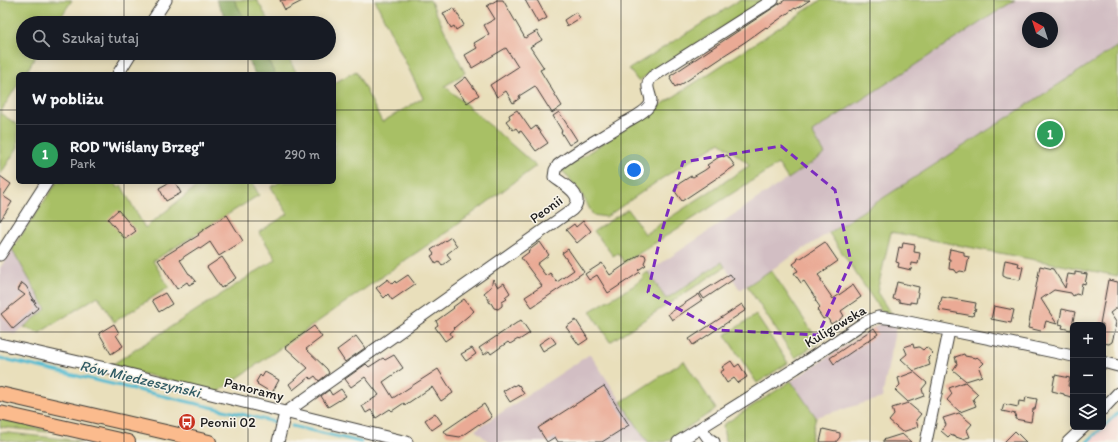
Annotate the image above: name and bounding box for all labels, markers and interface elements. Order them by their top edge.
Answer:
north arrow [1022,12,1058,48]
search box [16,16,336,60]
icon: search [30,27,52,49]
text: Szukaj tutaj [62,29,139,47]
text: W pobliżu [32,88,103,108]
pin: 1 [1037,119,1063,149]
text: ROD "Wiślany Brzeg" [70,138,204,156]
text: 1 [42,147,48,162]
text: 290 m [284,147,320,162]
text: Park [70,156,96,171]
your location [624,160,644,180]
street label: Peonii [527,192,566,227]
street label: Kuligowska [802,301,870,351]
map controls [1070,322,1106,430]
button: + [1070,322,1106,358]
water label: Rów Miedzeszyński [78,356,204,402]
button: − [1070,358,1106,394]
street label: Panoramy [222,374,286,405]
button: layers [1070,394,1106,430]
bus stop icon: Peonii 02 [177,412,197,432]
place label: Peonii 02 [200,414,256,431]

